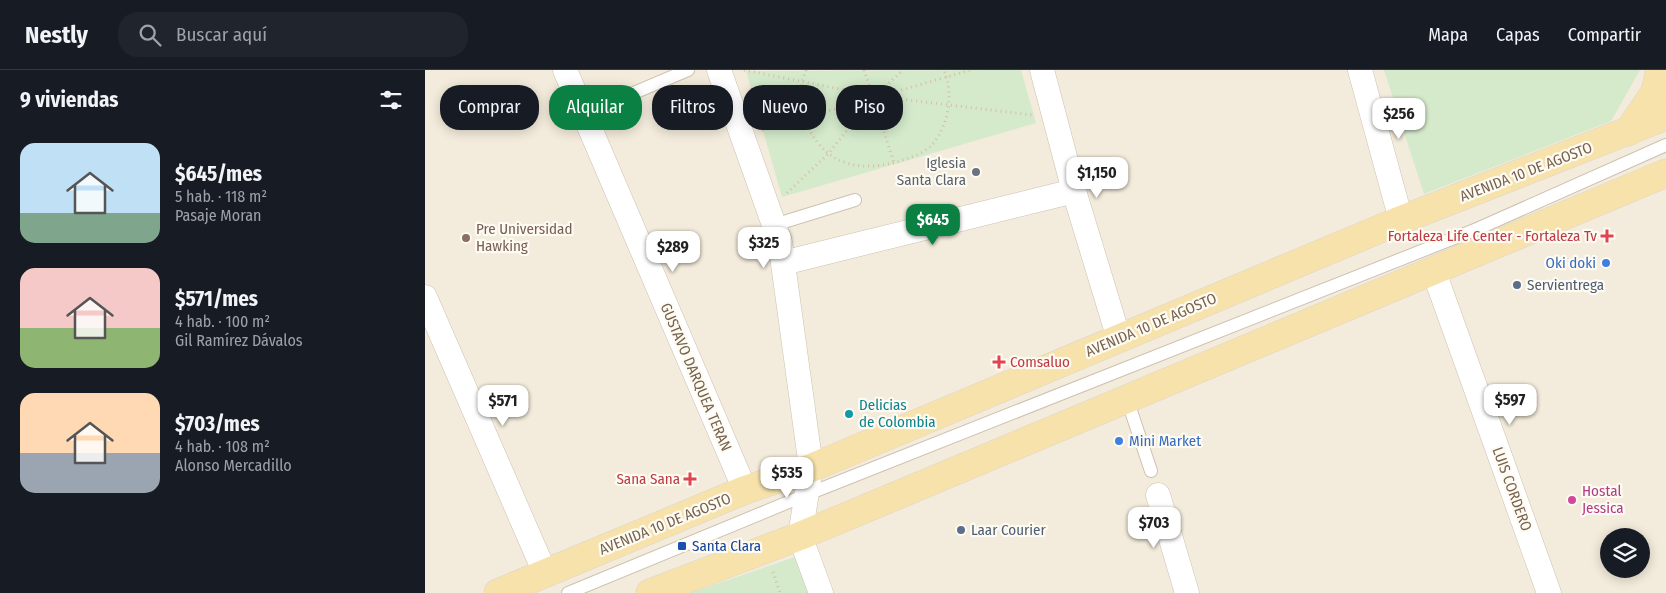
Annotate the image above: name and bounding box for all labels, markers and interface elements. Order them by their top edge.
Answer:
search box [118,12,468,57]
text: Nestly [25,21,88,49]
icon: search [136,21,164,49]
text: Buscar aquí [176,23,267,46]
text: Mapa [1428,24,1468,46]
text: Capas [1496,24,1540,46]
text: Compartir [1568,24,1641,46]
chip: Comprar [440,85,539,130]
chip: Alquilar [549,85,642,130]
chip: Filtros [652,85,733,130]
chip: Nuevo [743,85,826,130]
chip: Piso [836,85,903,130]
icon: filters [377,86,405,114]
text: 9 viviendas [20,87,118,113]
pin: $256 [1369,98,1429,140]
text: $256 [1383,104,1415,123]
street label: AVENIDA 10 DE AGOSTO [1457,138,1595,206]
place label: Iglesia Santa Clara [897,154,966,189]
pin: $1,150 [1056,156,1138,199]
text: $645/mes [175,161,262,187]
icon: home [60,163,120,223]
text: $1,150 [1077,163,1117,182]
marker: Iglesia Santa Clara [970,166,982,178]
text: 5 hab. · 118 m² [175,187,267,206]
pin: $645 [903,204,963,246]
text: Pasaje Moran [175,206,262,225]
text: $645 [917,210,949,229]
place label: Pre Universidad Hawking [476,220,572,255]
pin: $325 [734,226,794,269]
place label: Fortaleza Life Center - Fortaleza Tv [1388,227,1597,245]
pin: $289 [643,230,703,273]
marker: Fortaleza Life Center - Fortaleza Tv [1601,230,1613,242]
marker: Pre Universidad Hawking [460,232,472,244]
text: $325 [749,233,779,252]
text: $289 [657,237,689,256]
place label: Oki doki [1546,254,1596,272]
marker: Oki doki [1600,257,1612,269]
place label: Servientrega [1527,276,1604,294]
marker: Servientrega [1511,279,1523,291]
text: $571/mes [175,286,258,312]
icon: home [60,288,120,348]
street label: AVENIDA 10 DE AGOSTO [1083,289,1219,361]
street label: GUSTAVO DARQUEA TERAN [657,300,735,454]
text: 4 hab. · 100 m² [175,312,270,331]
text: Gil Ramírez Dávalos [175,331,303,350]
place label: Comsaluo [1010,353,1070,371]
marker: Comsaluo [992,355,1006,369]
pin: $571 [473,384,533,427]
pin: $597 [1480,384,1540,426]
text: $597 [1495,390,1525,409]
text: $571 [489,391,517,410]
place label: Delicias de Colombia [859,396,936,431]
marker: Delicias de Colombia [843,408,855,420]
text: $703/mes [175,411,260,437]
icon: home [60,413,120,473]
place label: Mini Market [1129,432,1201,450]
marker: Mini Market [1113,435,1125,447]
text: 4 hab. · 108 m² [175,437,270,456]
street label: LUIS CORDERO [1488,445,1536,533]
text: Alonso Mercadillo [175,456,292,475]
pin: $535 [757,456,817,499]
text: $535 [771,463,803,482]
place label: Sana Sana [616,470,680,488]
marker: Sana Sana [684,473,696,485]
place label: Hostal Jessica [1582,482,1624,517]
street label: AVENIDA 10 DE AGOSTO [596,489,734,559]
marker: Hostal Jessica [1566,494,1578,506]
pin: $703 [1124,506,1184,549]
text: $703 [1139,513,1169,532]
place label: Laar Courier [971,521,1046,539]
marker: Laar Courier [955,524,967,536]
map controls [1600,528,1650,578]
button: layers [1600,528,1650,578]
place label: Santa Clara [692,537,761,555]
marker: Santa Clara [676,540,688,552]

